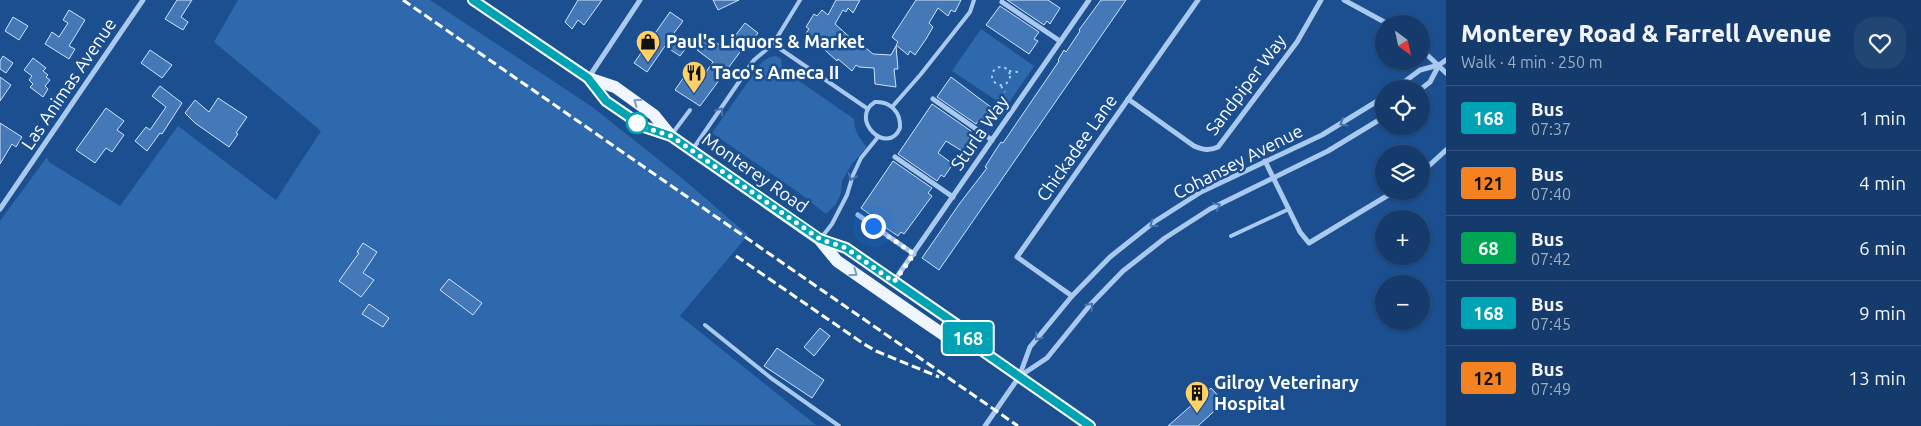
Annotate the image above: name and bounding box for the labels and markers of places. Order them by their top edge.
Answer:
shop icon: Paul's Liquors & Market [635,29,661,63]
place label: Paul's Liquors & Market [666,31,865,51]
restaurant icon: Taco's Ameca II [681,60,707,94]
place label: Taco's Ameca II [712,62,839,82]
unlabelled marker [626,112,648,134]
place label: Gilroy Veterinary Hospital [1214,372,1359,413]
building icon: Gilroy Veterinary Hospital [1184,380,1210,414]

